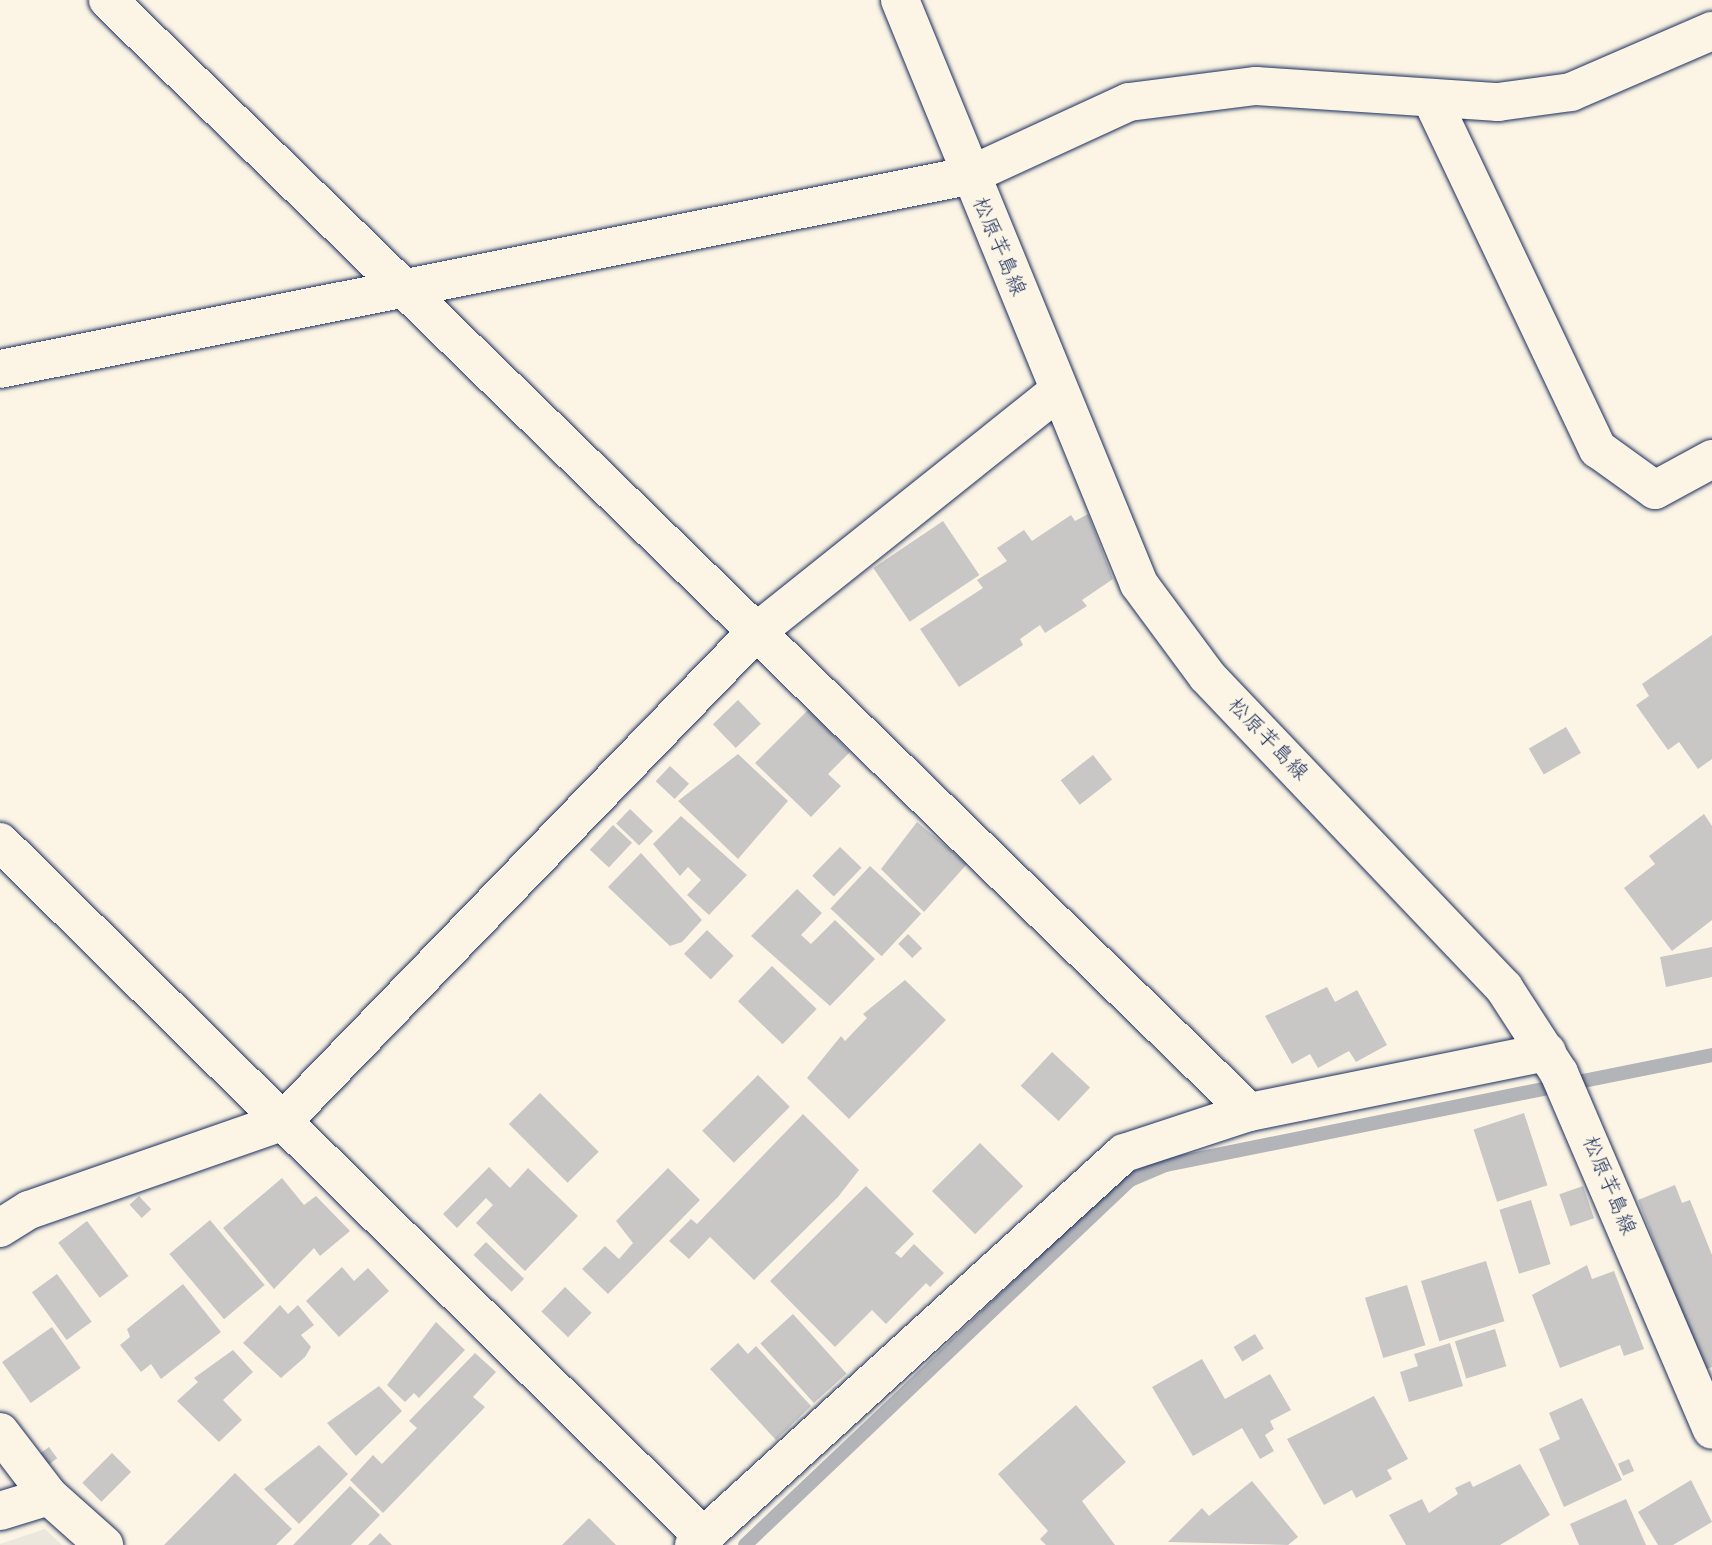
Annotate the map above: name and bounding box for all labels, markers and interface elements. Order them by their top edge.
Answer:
street label: 松原芋島線 [966,194,1030,300]
street label: 松原芋島線 [1221,693,1313,787]
street label: 松原芋島線 [1576,1133,1640,1239]

